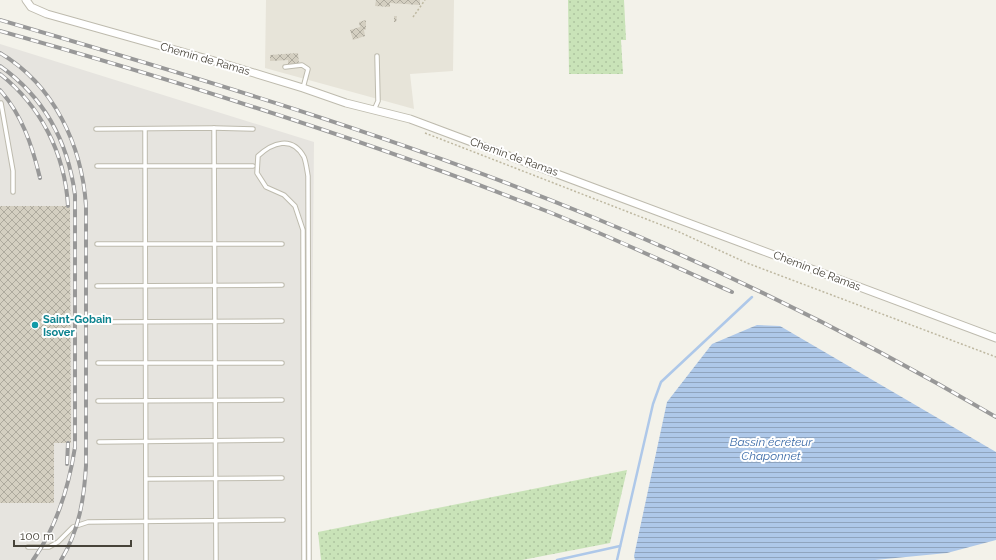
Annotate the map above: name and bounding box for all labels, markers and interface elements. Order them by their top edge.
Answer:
street label: Chemin de Ramas [159,40,251,78]
street label: Chemin de Ramas [468,135,560,179]
street label: Chemin de Ramas [771,248,863,294]
place label: Saint-Gobain Isover [43,313,112,339]
marker: Saint-Gobain Isover [30,320,40,330]
water label: Bassin écréteur Chaponnet [730,435,813,463]
scale bar [14,522,131,548]
text: 100 m [20,529,54,543]

